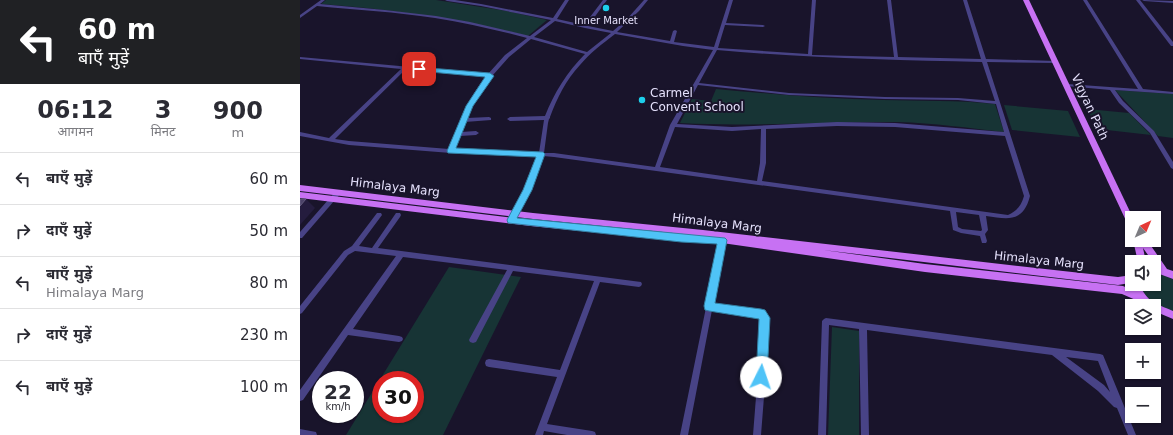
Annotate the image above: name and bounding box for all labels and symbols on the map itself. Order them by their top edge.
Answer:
marker: Inner Market [601,3,611,13]
place label: Inner Market [574,15,638,26]
pin [402,52,436,86]
street label: Vigyan Path [1069,72,1111,142]
place label: Carmel Convent School [650,86,744,114]
marker: Carmel Convent School [637,95,647,105]
street label: Himalaya Marg [349,175,441,199]
street label: Himalaya Marg [671,211,763,235]
north arrow [1125,211,1161,247]
street label: Himalaya Marg [993,248,1085,272]
position arrow [740,356,782,398]
speed limit sign: 30 [372,371,424,423]

